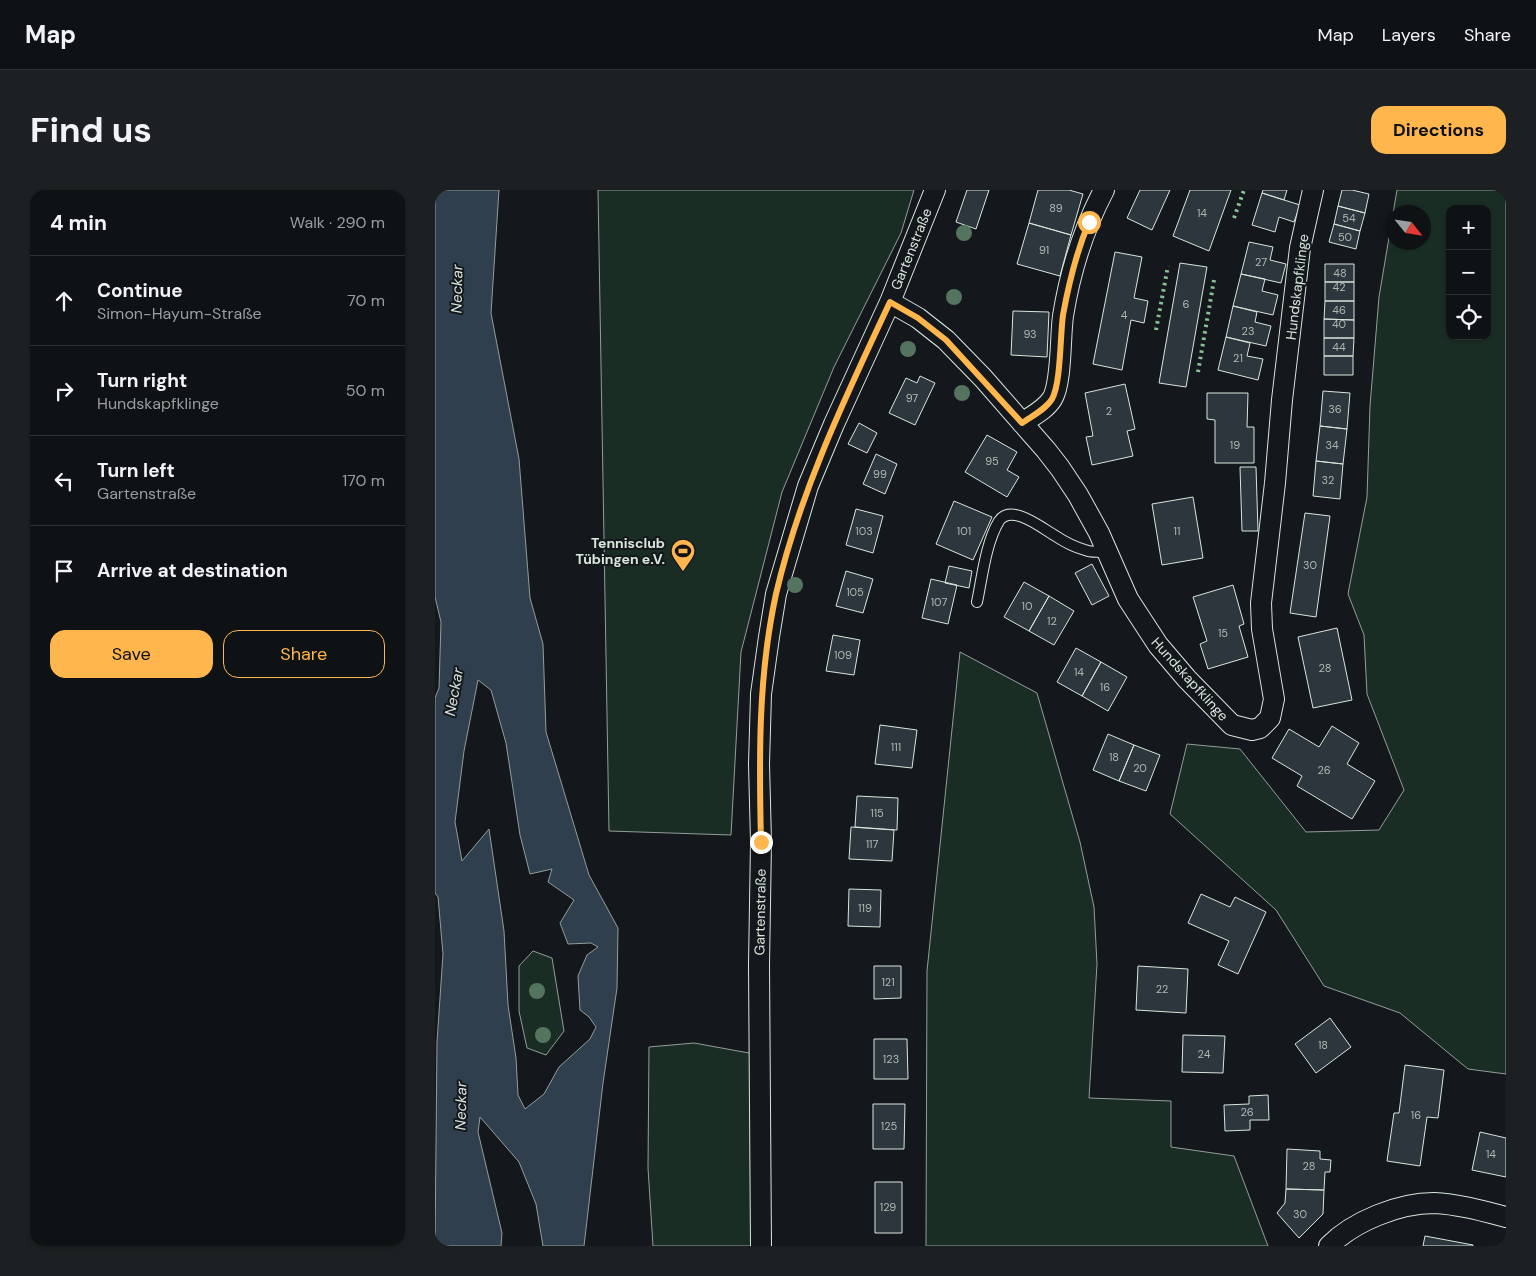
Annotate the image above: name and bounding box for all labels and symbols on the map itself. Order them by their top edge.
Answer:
house number: 89 [1049,201,1063,215]
street label: Gartenstraße [886,205,936,293]
north arrow [1386,205,1431,250]
house number: 14 [1197,206,1207,220]
route start [1078,211,1101,234]
house number: 54 [1342,211,1356,225]
house number: 50 [1338,230,1352,244]
street label: Hundskapfklinge [1282,233,1312,341]
house number: 91 [1039,243,1049,257]
house number: 27 [1255,255,1267,269]
water label: Neckar [447,264,467,314]
house number: 48 [1333,266,1347,280]
house number: 42 [1332,280,1346,294]
house number: 6 [1183,297,1190,311]
house number: 46 [1332,303,1346,317]
house number: 4 [1121,308,1128,322]
house number: 40 [1332,317,1346,331]
house number: 23 [1242,324,1254,338]
house number: 93 [1023,327,1037,341]
house number: 44 [1332,340,1346,354]
house number: 21 [1233,351,1243,365]
house number: 97 [906,391,918,405]
house number: 36 [1328,402,1342,416]
house number: 2 [1106,404,1112,418]
house number: 19 [1230,438,1240,452]
house number: 34 [1325,438,1339,452]
house number: 95 [985,454,999,468]
house number: 99 [873,467,887,481]
house number: 32 [1322,473,1334,487]
house number: 103 [855,524,873,538]
house number: 101 [957,524,971,538]
house number: 11 [1174,524,1180,538]
place label: Tennisclub Tübingen e.V. [576,534,665,568]
sports icon: Tennisclub Tübingen e.V. [670,538,696,572]
house number: 30 [1303,558,1317,572]
house number: 105 [846,585,864,599]
house number: 107 [931,595,947,609]
house number: 10 [1022,599,1032,613]
house number: 12 [1047,614,1057,628]
house number: 15 [1218,626,1228,640]
street label: Hundskapfklinge [1148,633,1232,725]
house number: 109 [834,648,852,662]
house number: 28 [1319,661,1331,675]
house number: 14 [1074,665,1084,679]
water label: Neckar [440,666,468,718]
house number: 16 [1100,680,1110,694]
house number: 111 [891,740,901,754]
house number: 18 [1109,750,1119,764]
house number: 20 [1133,761,1147,775]
house number: 26 [1317,763,1331,777]
house number: 115 [870,806,884,820]
route end [750,831,773,854]
house number: 117 [866,837,878,851]
street label: Gartenstraße [750,868,770,956]
house number: 119 [858,901,872,915]
house number: 121 [881,975,895,989]
house number: 22 [1156,982,1168,996]
house number: 18 [1318,1038,1328,1052]
house number: 24 [1198,1047,1211,1061]
house number: 123 [883,1052,899,1066]
water label: Neckar [451,1081,471,1131]
house number: 26 [1240,1105,1254,1119]
house number: 16 [1411,1108,1421,1122]
house number: 125 [881,1119,898,1133]
house number: 14 [1486,1147,1496,1161]
house number: 28 [1303,1159,1315,1173]
house number: 129 [880,1200,896,1214]
house number: 30 [1293,1207,1307,1221]

